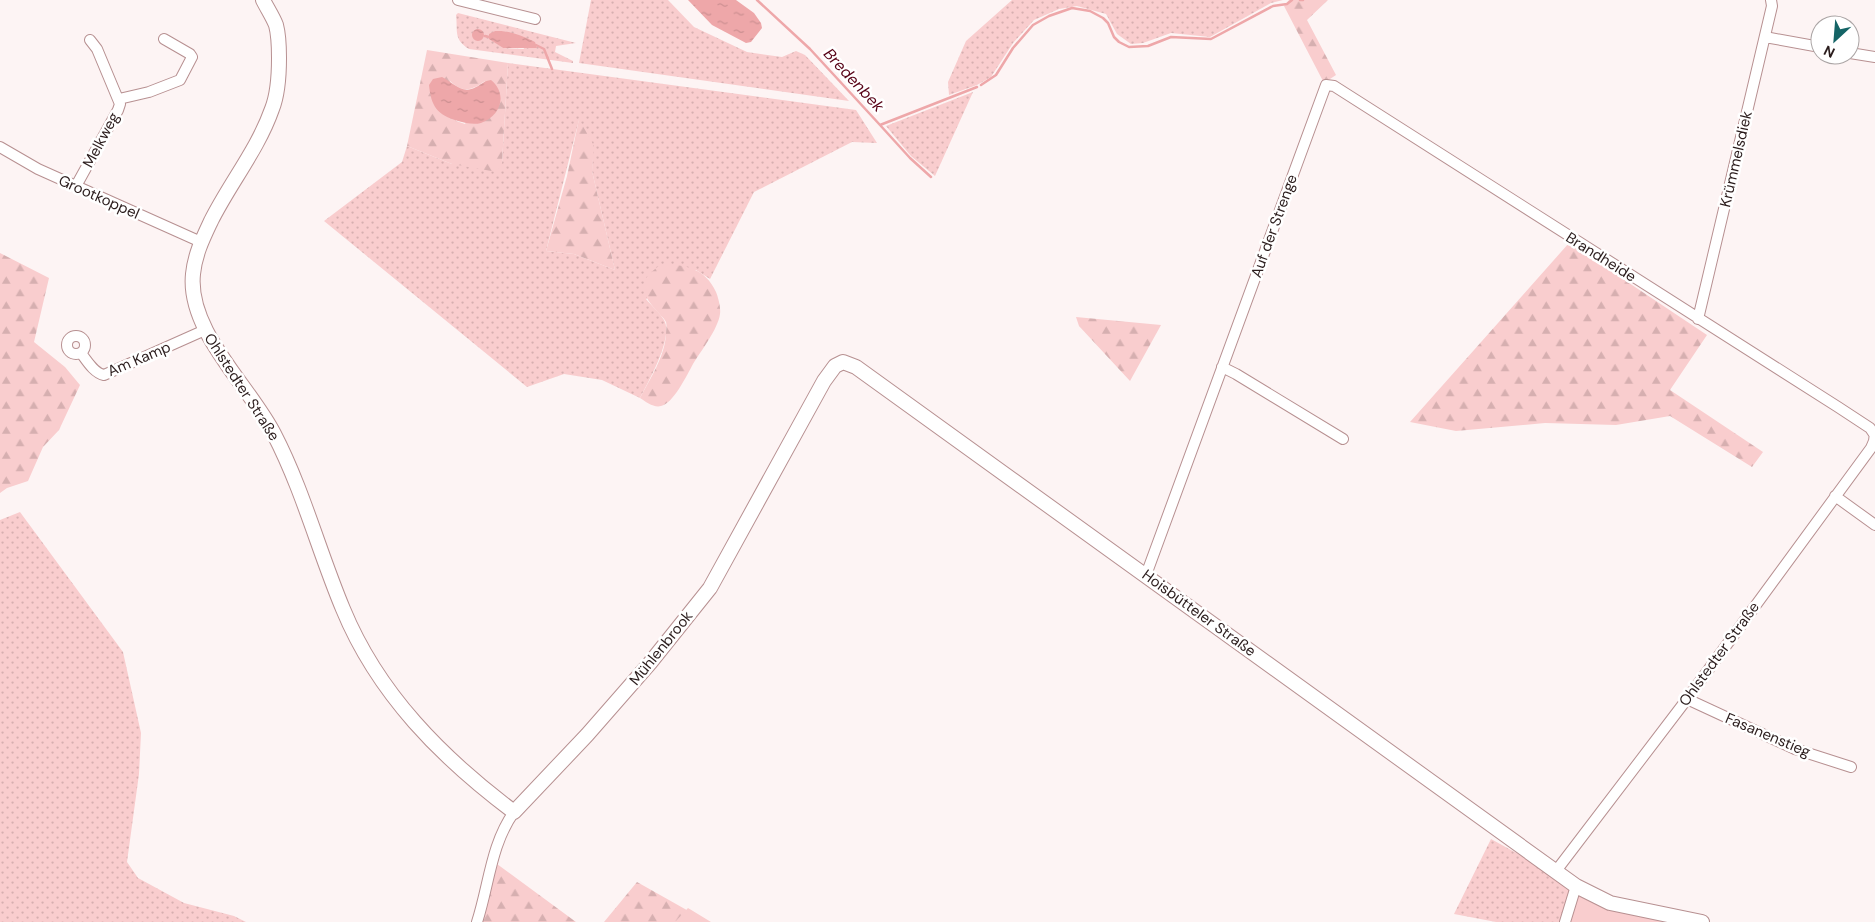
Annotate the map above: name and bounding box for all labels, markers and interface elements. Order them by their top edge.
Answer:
north arrow [1810,15,1860,65]
text: N [1821,41,1838,62]
water label: Bredenbek [819,44,890,117]
street label: Melkweg [78,109,124,171]
street label: Krümmelsdiek [1715,109,1757,209]
street label: Grootkoppel [55,170,143,224]
street label: Auf der Strenge [1246,172,1302,280]
street label: Brandheide [1562,227,1640,287]
street label: Ohlstedter Straße [200,329,284,445]
street label: Am Kamp [104,337,174,381]
street label: Hoisbütteler Straße [1138,565,1260,661]
street label: Ohlstedter Straße [1674,598,1764,710]
street label: Mühlenbrook [625,606,697,689]
street label: Fasanenstieg [1722,708,1814,762]

